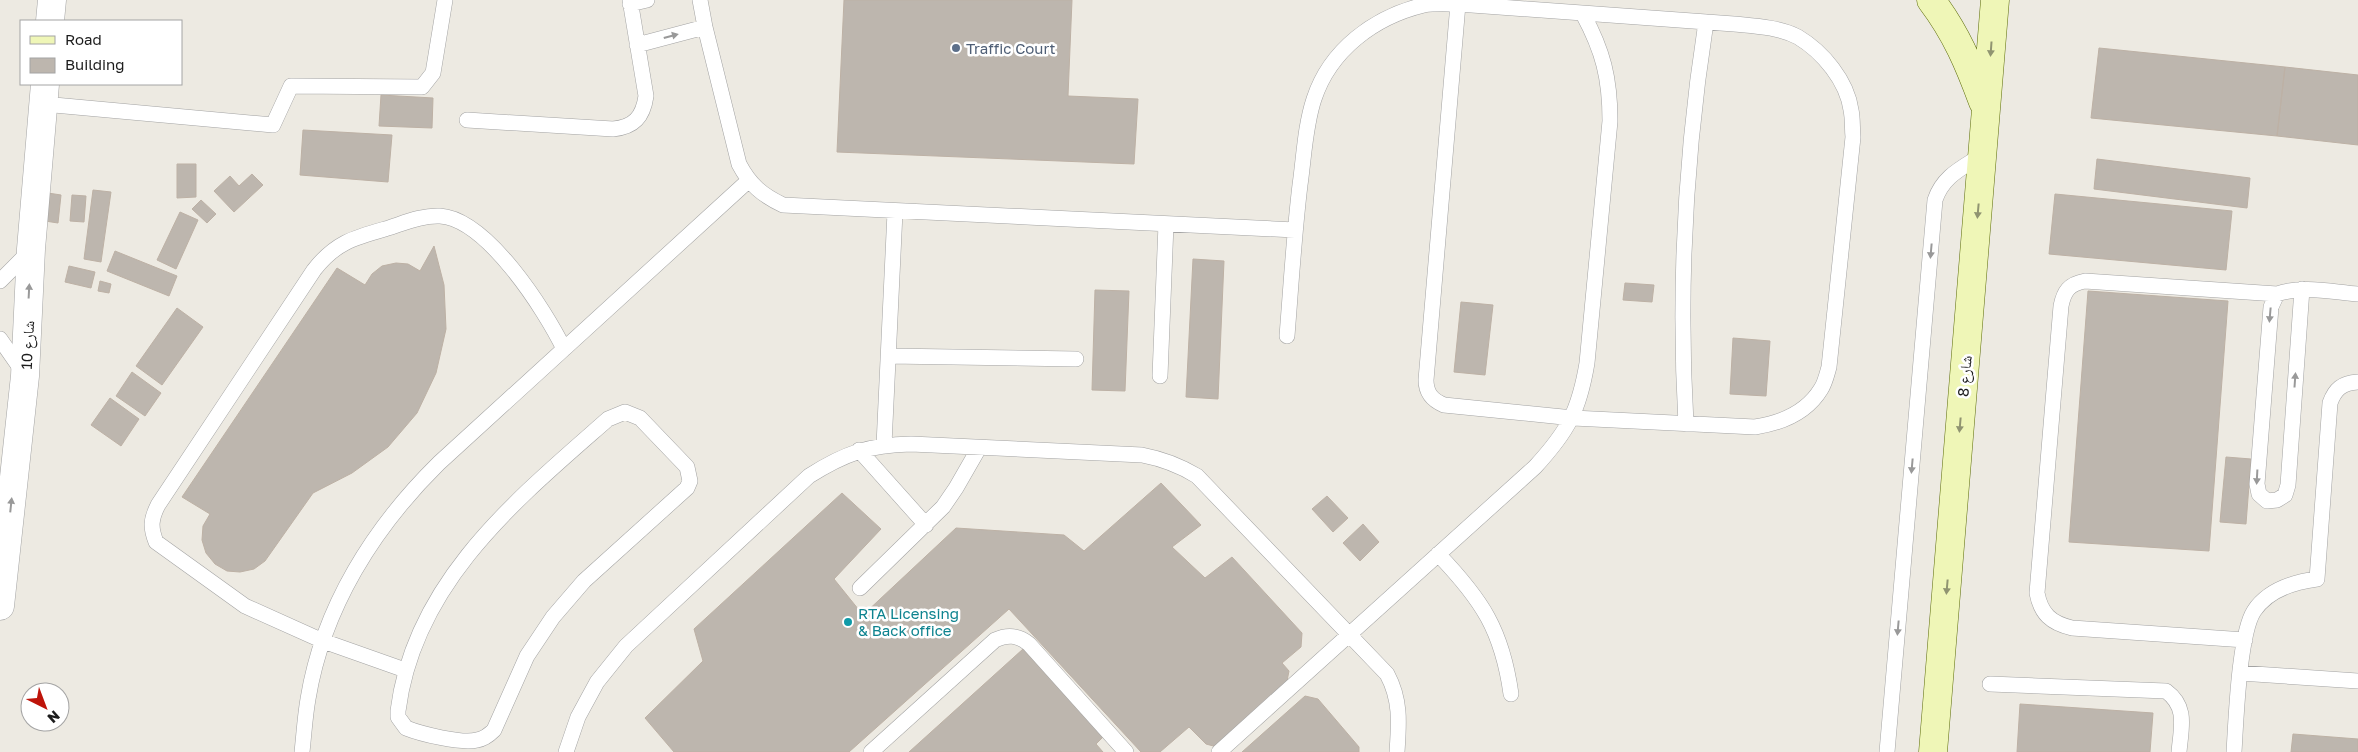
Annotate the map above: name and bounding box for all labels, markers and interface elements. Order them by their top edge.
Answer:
legend [20,20,182,85]
text: Road [65,30,102,48]
one-way arrow [663,32,679,40]
place label: Traffic Court [966,39,1056,57]
one-way arrow [1987,41,1995,57]
marker: Traffic Court [950,42,962,54]
text: Building [65,55,125,73]
one-way arrow [1973,203,1981,219]
one-way arrow [1926,244,1934,260]
one-way arrow [26,283,34,299]
one-way arrow [2266,308,2274,324]
street label: شارع 10 [17,320,39,370]
street label: شارع 8 [1953,354,1977,398]
one-way arrow [2292,372,2300,388]
one-way arrow [1956,417,1964,433]
one-way arrow [1908,458,1916,474]
one-way arrow [2253,470,2261,486]
one-way arrow [7,497,15,513]
one-way arrow [1943,579,1951,595]
place label: RTA Licensing & Back office [858,604,959,639]
marker: RTA Licensing & Back office [842,616,854,628]
one-way arrow [1894,620,1902,636]
north arrow [20,682,70,732]
text: N [44,707,64,727]

